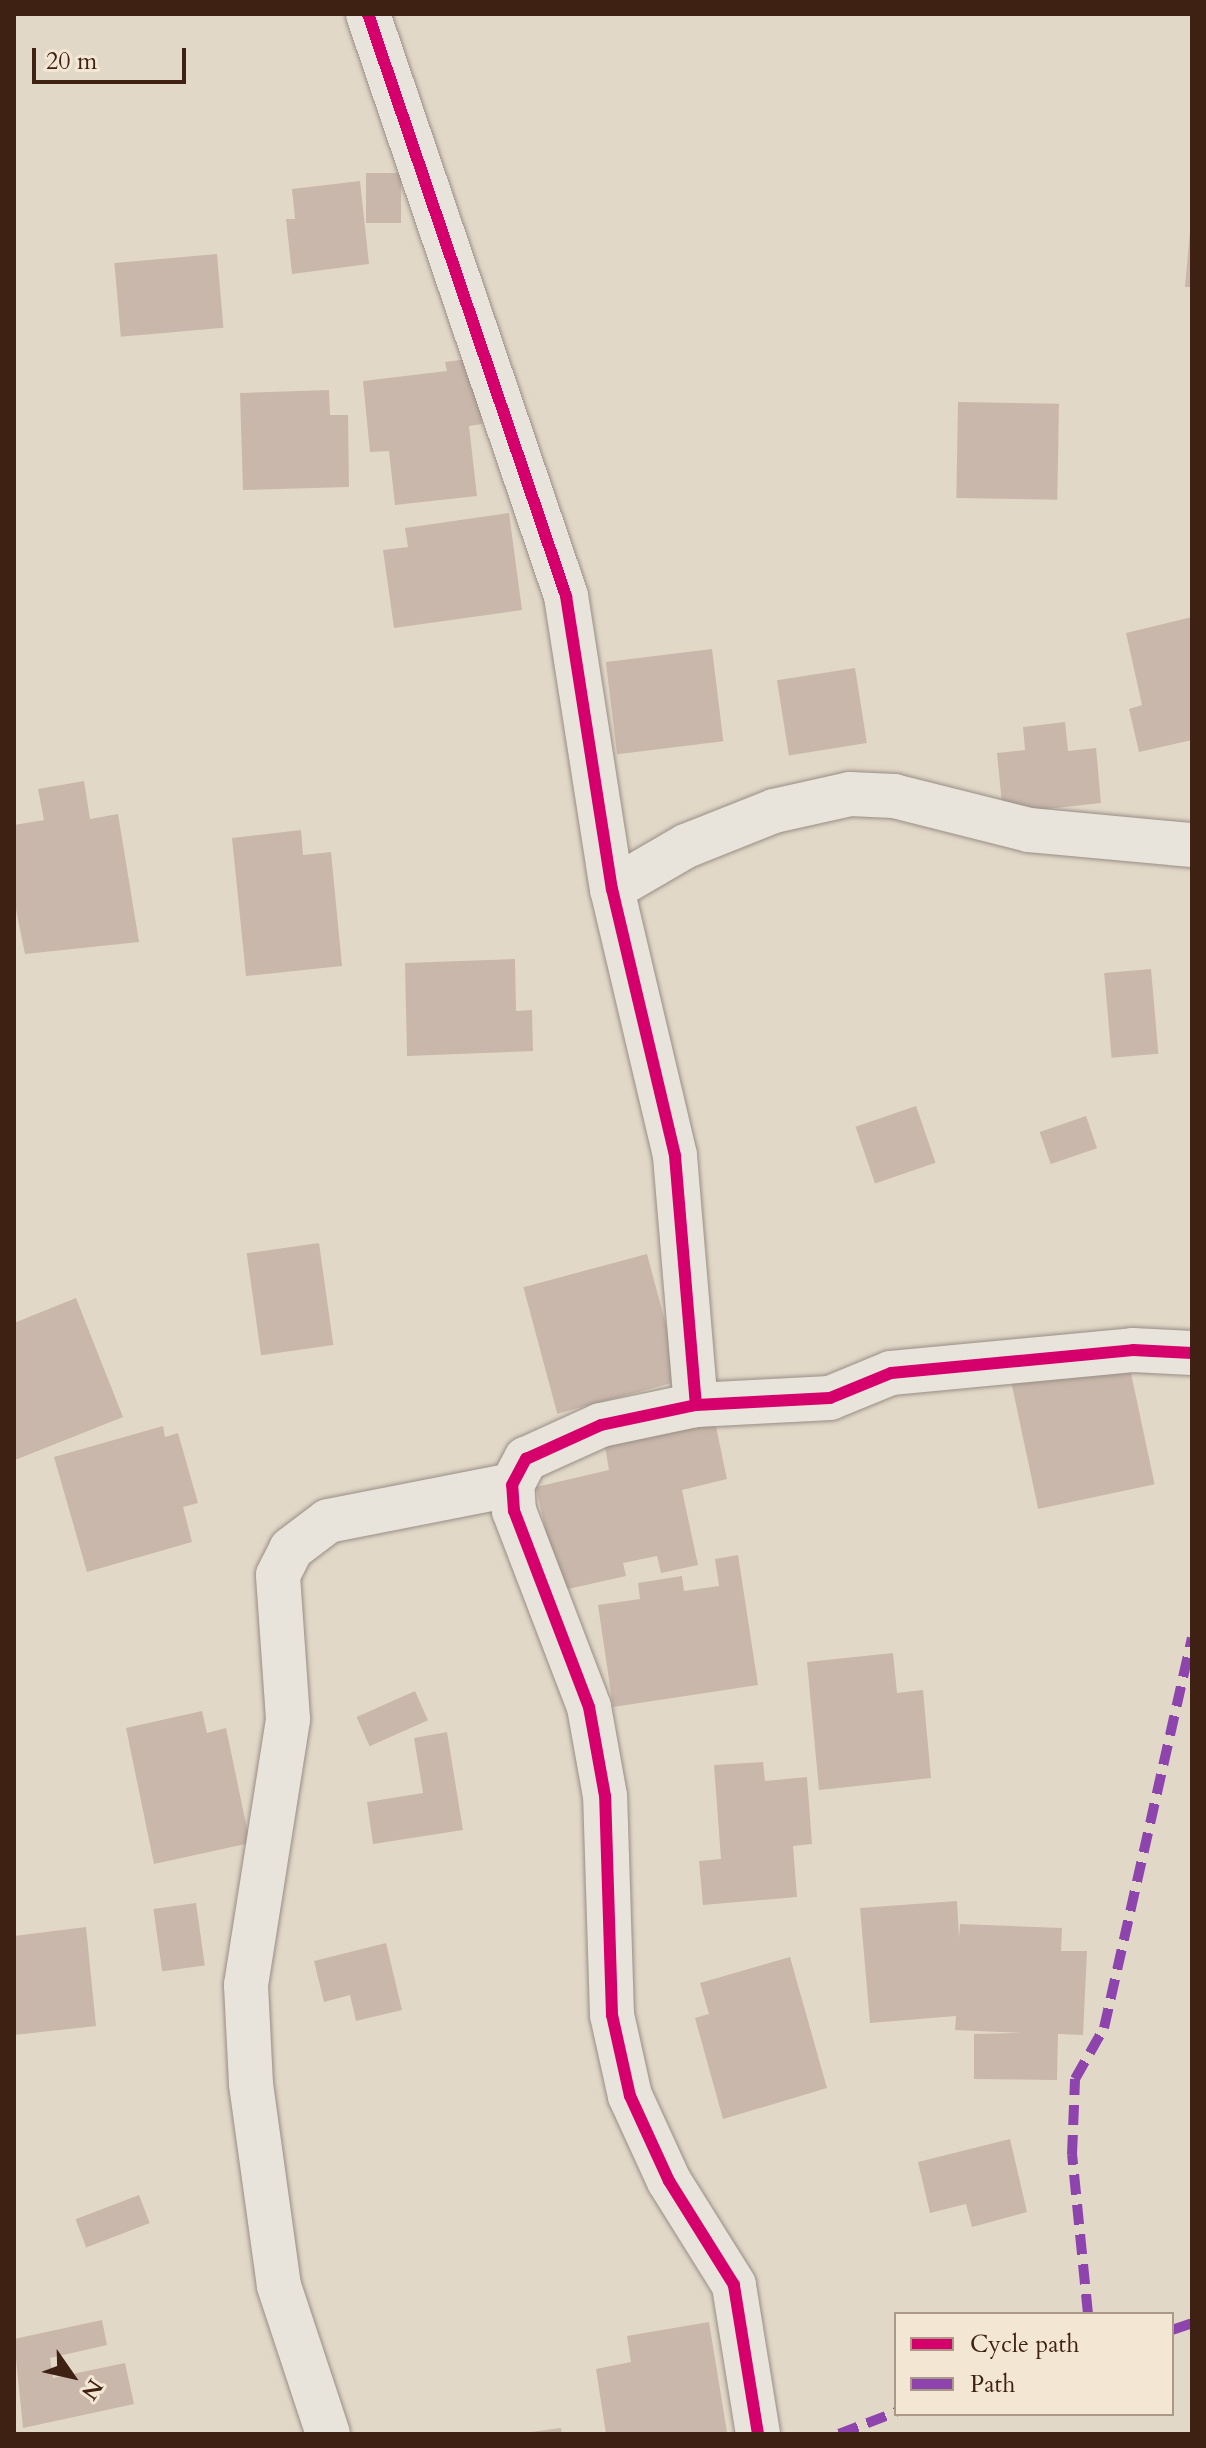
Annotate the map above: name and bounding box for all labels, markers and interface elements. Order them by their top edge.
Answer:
scale bar [36,32,190,82]
text: 20 m [46,45,97,78]
legend [894,2312,1174,2416]
text: Cycle path [970,2328,1079,2361]
north arrow [32,2336,112,2416]
text: Path [970,2368,1015,2401]
text: N [74,2373,110,2406]

